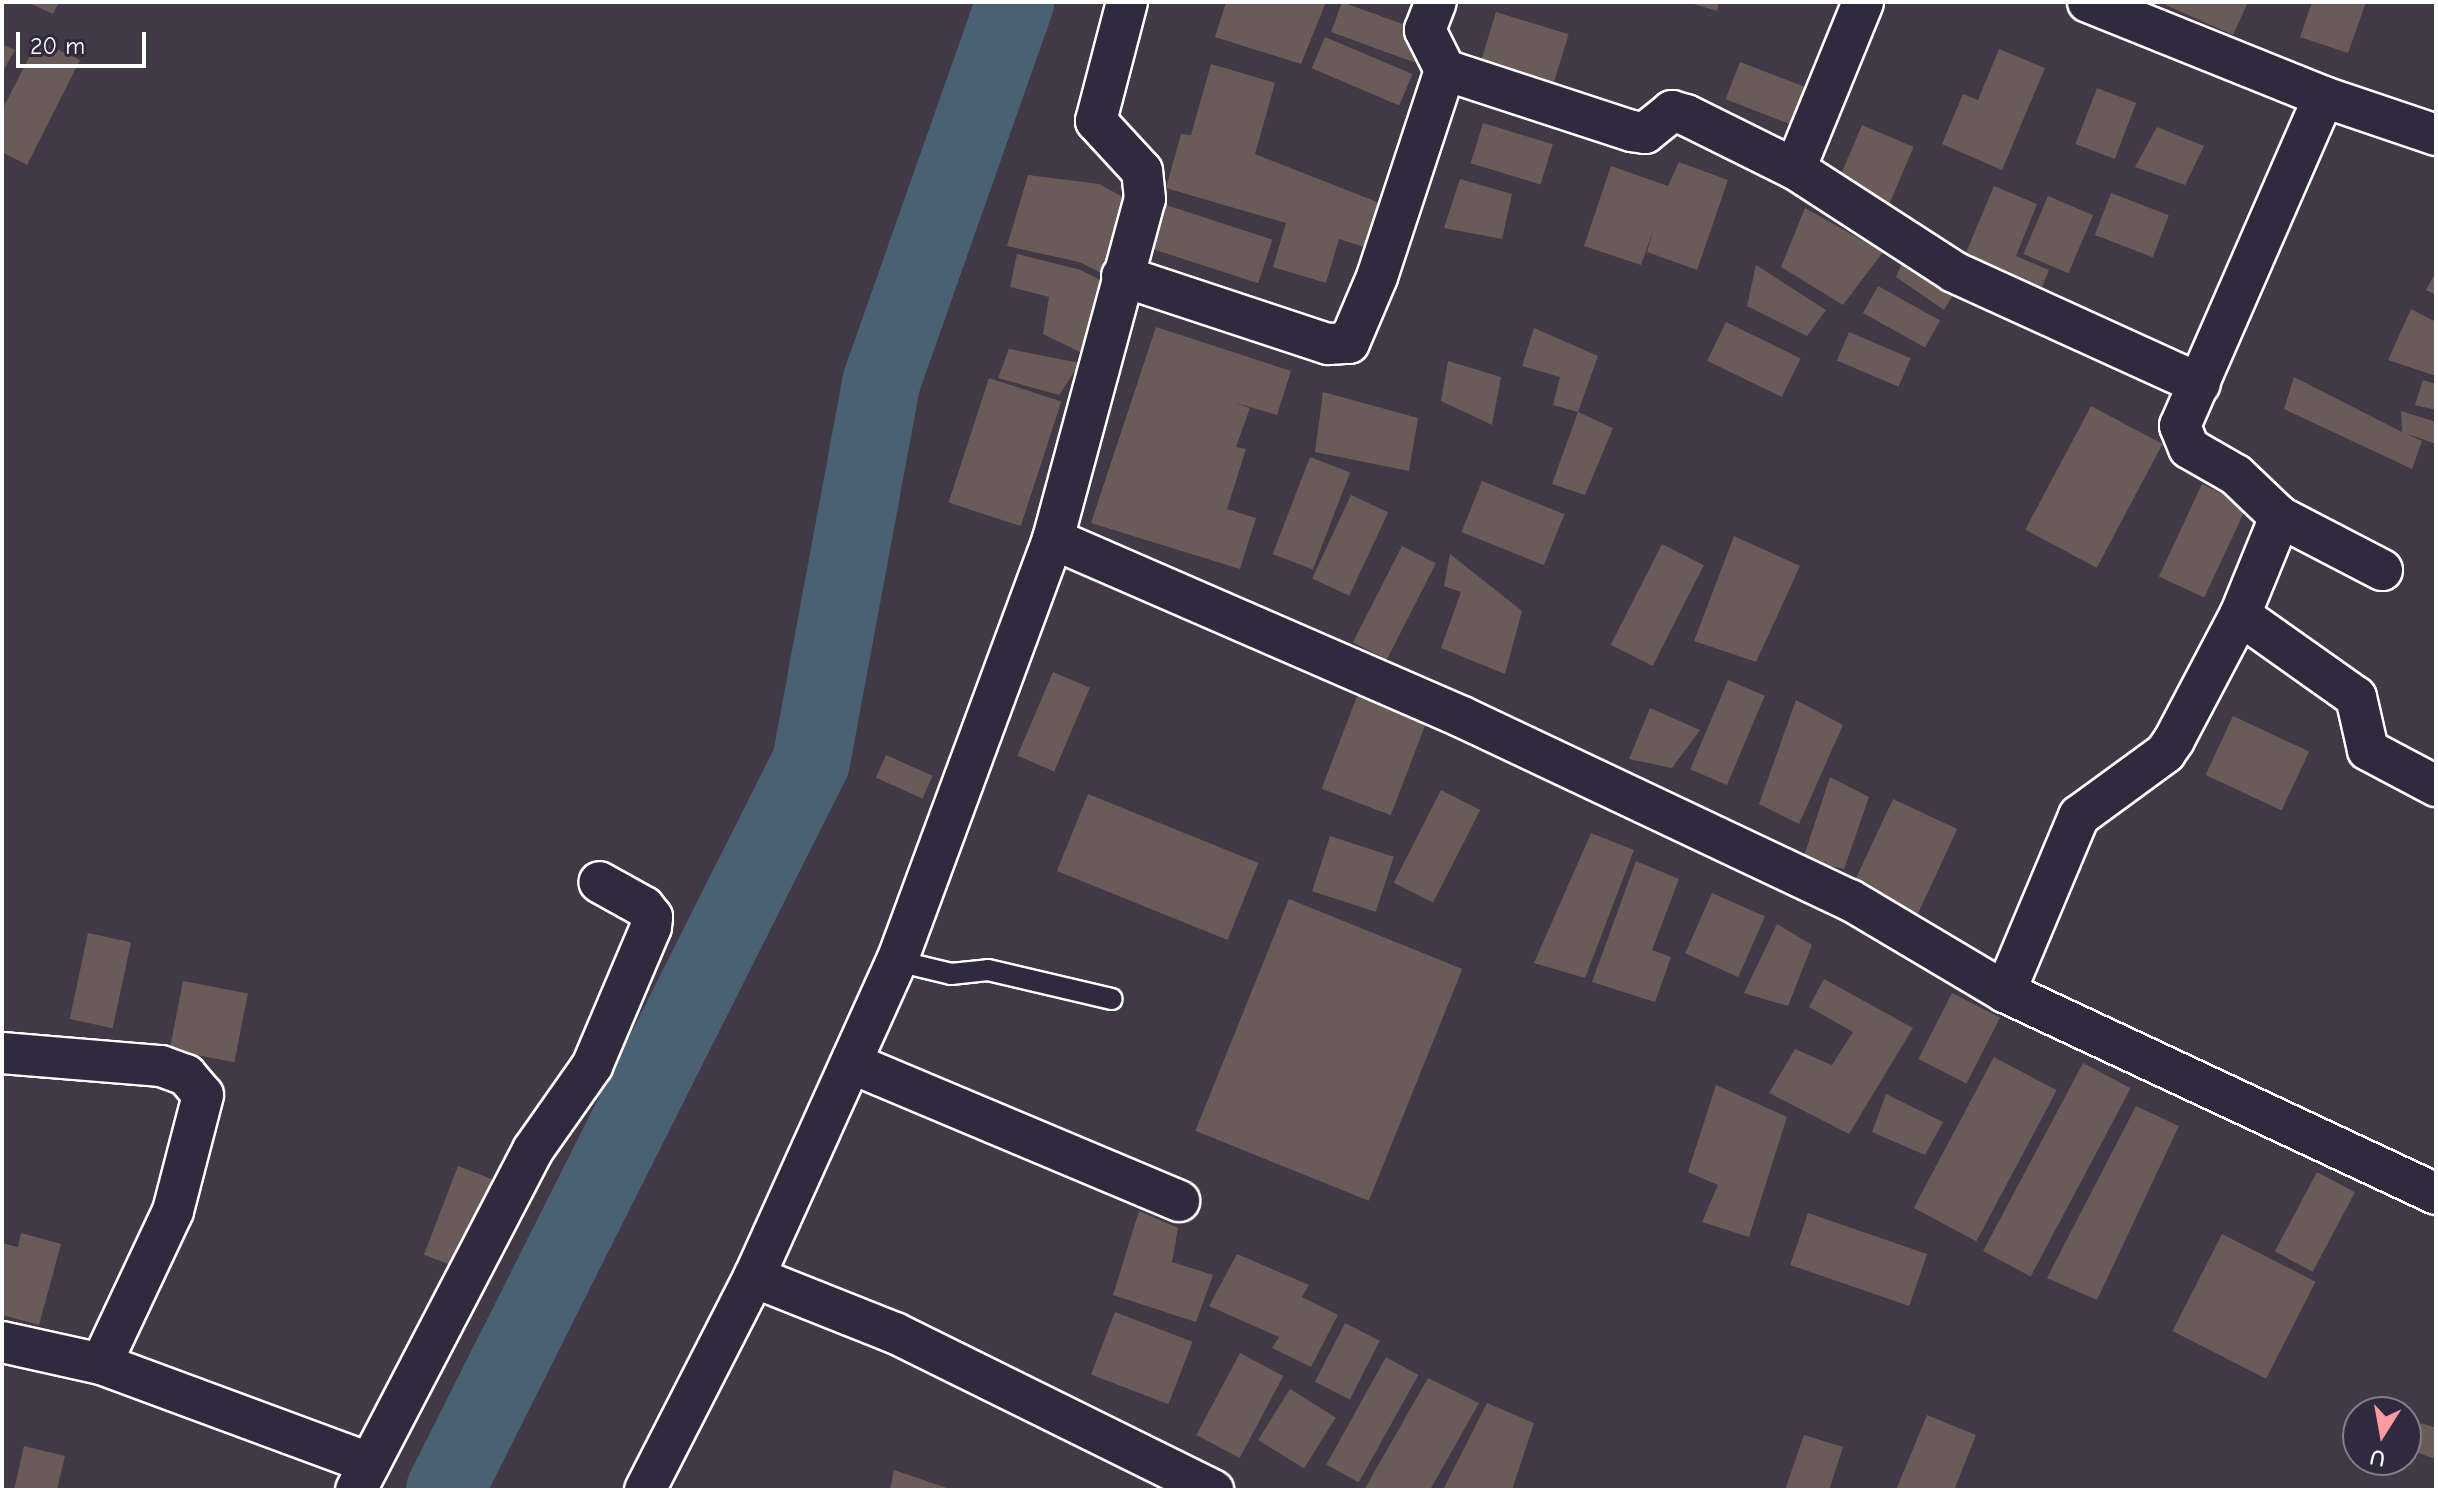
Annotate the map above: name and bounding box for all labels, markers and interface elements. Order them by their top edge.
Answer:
scale bar [20,16,150,66]
text: 20 m [30,32,85,60]
north arrow [2342,1396,2422,1476]
text: U [2368,1443,2388,1472]

